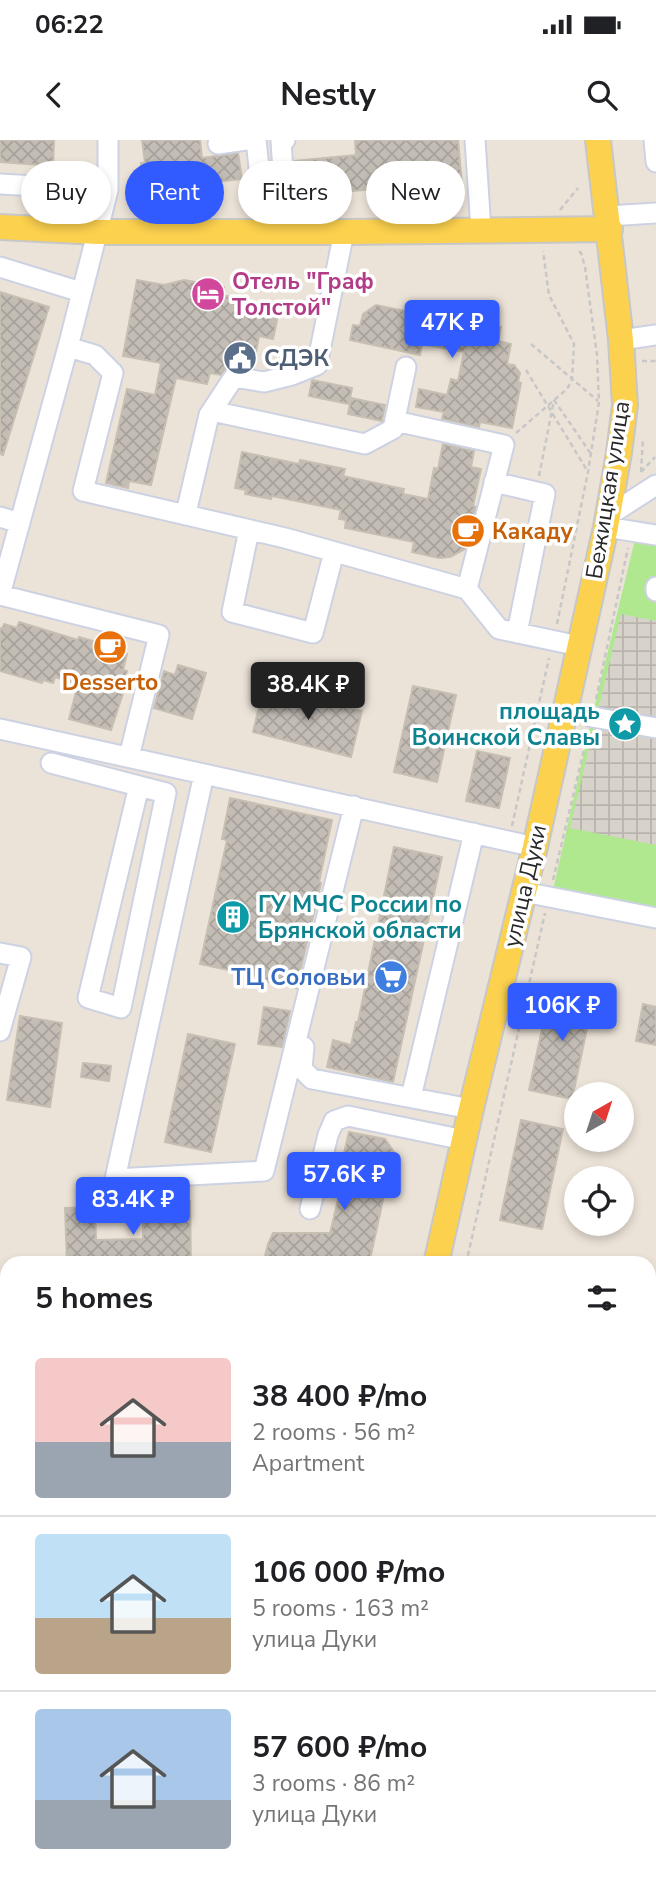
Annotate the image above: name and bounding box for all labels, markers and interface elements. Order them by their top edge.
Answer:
text: 06:22 [35,7,104,42]
text: Nestly [280,73,376,116]
icon: back [35,76,73,114]
icon: search [583,76,621,114]
chip: Buy [21,161,111,224]
chip: Rent [125,161,224,224]
chip: Filters [238,161,352,224]
chip: New [366,161,465,224]
place label: Отель "Граф Толстой" [232,266,374,323]
hotel icon: Отель "Граф Толстой" [189,275,227,313]
pin: 47K ₽ [403,300,501,360]
text: 47K ₽ [421,307,483,338]
public building icon: СДЭК [221,339,259,377]
place label: СДЭК [264,343,330,374]
street label: Бежицкая улица [579,399,637,581]
cafe icon: Какаду [449,512,487,550]
place label: Какаду [492,516,573,547]
cafe icon: Desserto [91,628,129,666]
pin: 38.4K ₽ [243,662,373,722]
place label: Desserto [62,667,158,698]
text: 38.4K ₽ [267,669,349,700]
place label: площадь Воинской Славы [412,696,600,753]
place icon: площадь Воинской Славы [606,705,644,743]
street label: улица Дуки [496,822,554,950]
place label: ГУ МЧС России по Брянской области [258,889,462,946]
building icon: ГУ МЧС России по Брянской области [214,898,252,936]
supermarket icon: ТЦ Соловьи [372,958,410,996]
place label: ТЦ Соловьи [231,962,366,993]
pin: 106K ₽ [505,984,619,1043]
text: 106K ₽ [524,990,600,1021]
north arrow [564,1082,634,1152]
map controls [564,1082,634,1236]
pin: 57.6K ₽ [279,1152,409,1212]
text: 57.6K ₽ [303,1159,385,1190]
button: locate [564,1166,634,1236]
pin: 83.4K ₽ [68,1178,198,1237]
text: 83.4K ₽ [92,1184,174,1215]
text: 5 homes [35,1278,153,1319]
icon: filters [583,1279,621,1317]
text: 38 400 ₽/mo [252,1376,427,1417]
icon: home [91,1386,175,1470]
text: 2 rooms · 56 m² [252,1417,415,1448]
text: Apartment [252,1448,364,1479]
text: 106 000 ₽/mo [252,1552,445,1593]
icon: home [91,1562,175,1646]
text: 5 rooms · 163 m² [252,1593,429,1624]
text: улица Дуки [252,1624,377,1655]
text: 57 600 ₽/mo [252,1727,427,1768]
icon: home [91,1737,175,1821]
text: 3 rooms · 86 m² [252,1768,415,1799]
text: улица Дуки [252,1799,377,1830]

